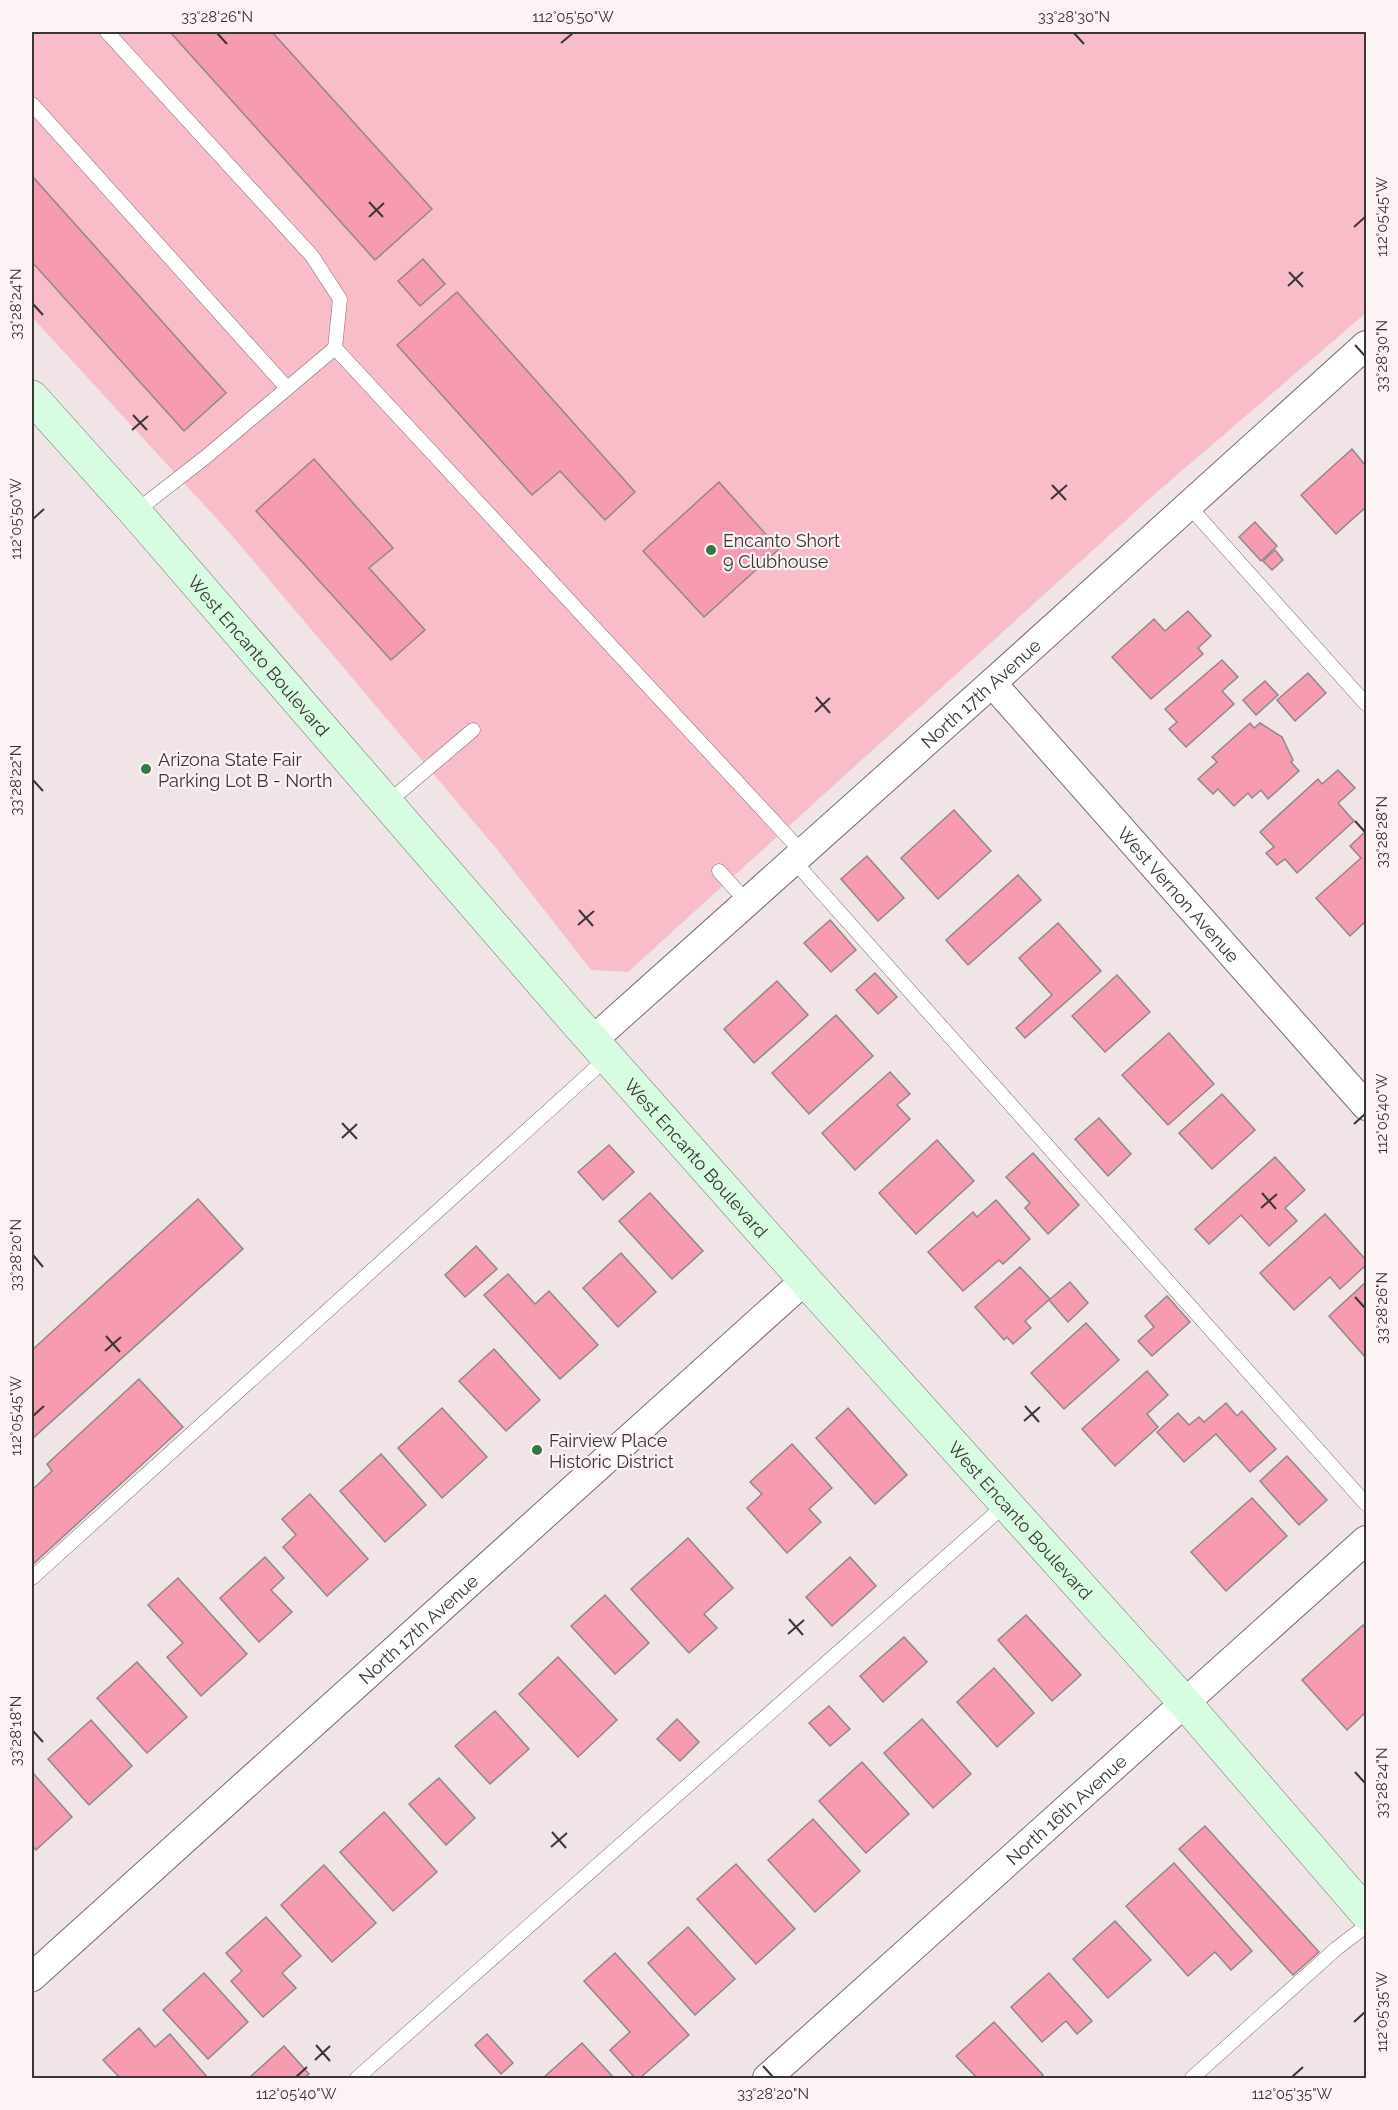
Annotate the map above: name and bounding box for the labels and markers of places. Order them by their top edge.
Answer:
place label: Encanto Short 9 Clubhouse [723,530,840,572]
marker: Encanto Short 9 Clubhouse [704,543,718,557]
place label: Arizona State Fair Parking Lot B - North [158,749,332,791]
marker: Arizona State Fair Parking Lot B - North [139,762,153,776]
place label: Fairview Place Historic District [549,1430,674,1472]
marker: Fairview Place Historic District [530,1443,544,1457]

